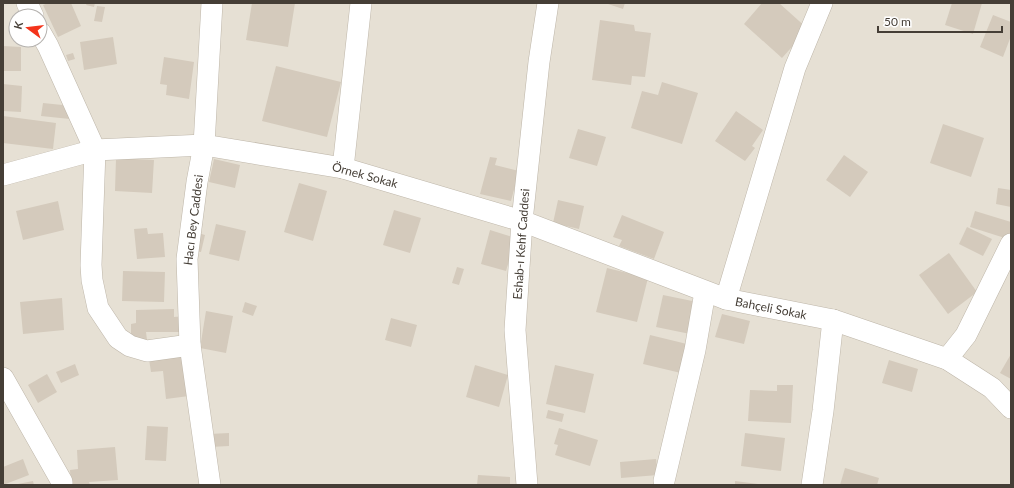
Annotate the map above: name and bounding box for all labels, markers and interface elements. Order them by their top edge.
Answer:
north arrow [8,8,48,48]
scale bar [878,8,1002,34]
text: 50 m [884,14,911,29]
text: K [11,20,25,31]
street label: Örnek Sokak [330,159,400,191]
street label: Hacı Bey Caddesi [180,174,206,266]
street label: Eshab-ı Kehf Caddesi [510,188,532,300]
street label: Bahçeli Sokak [734,294,809,322]

